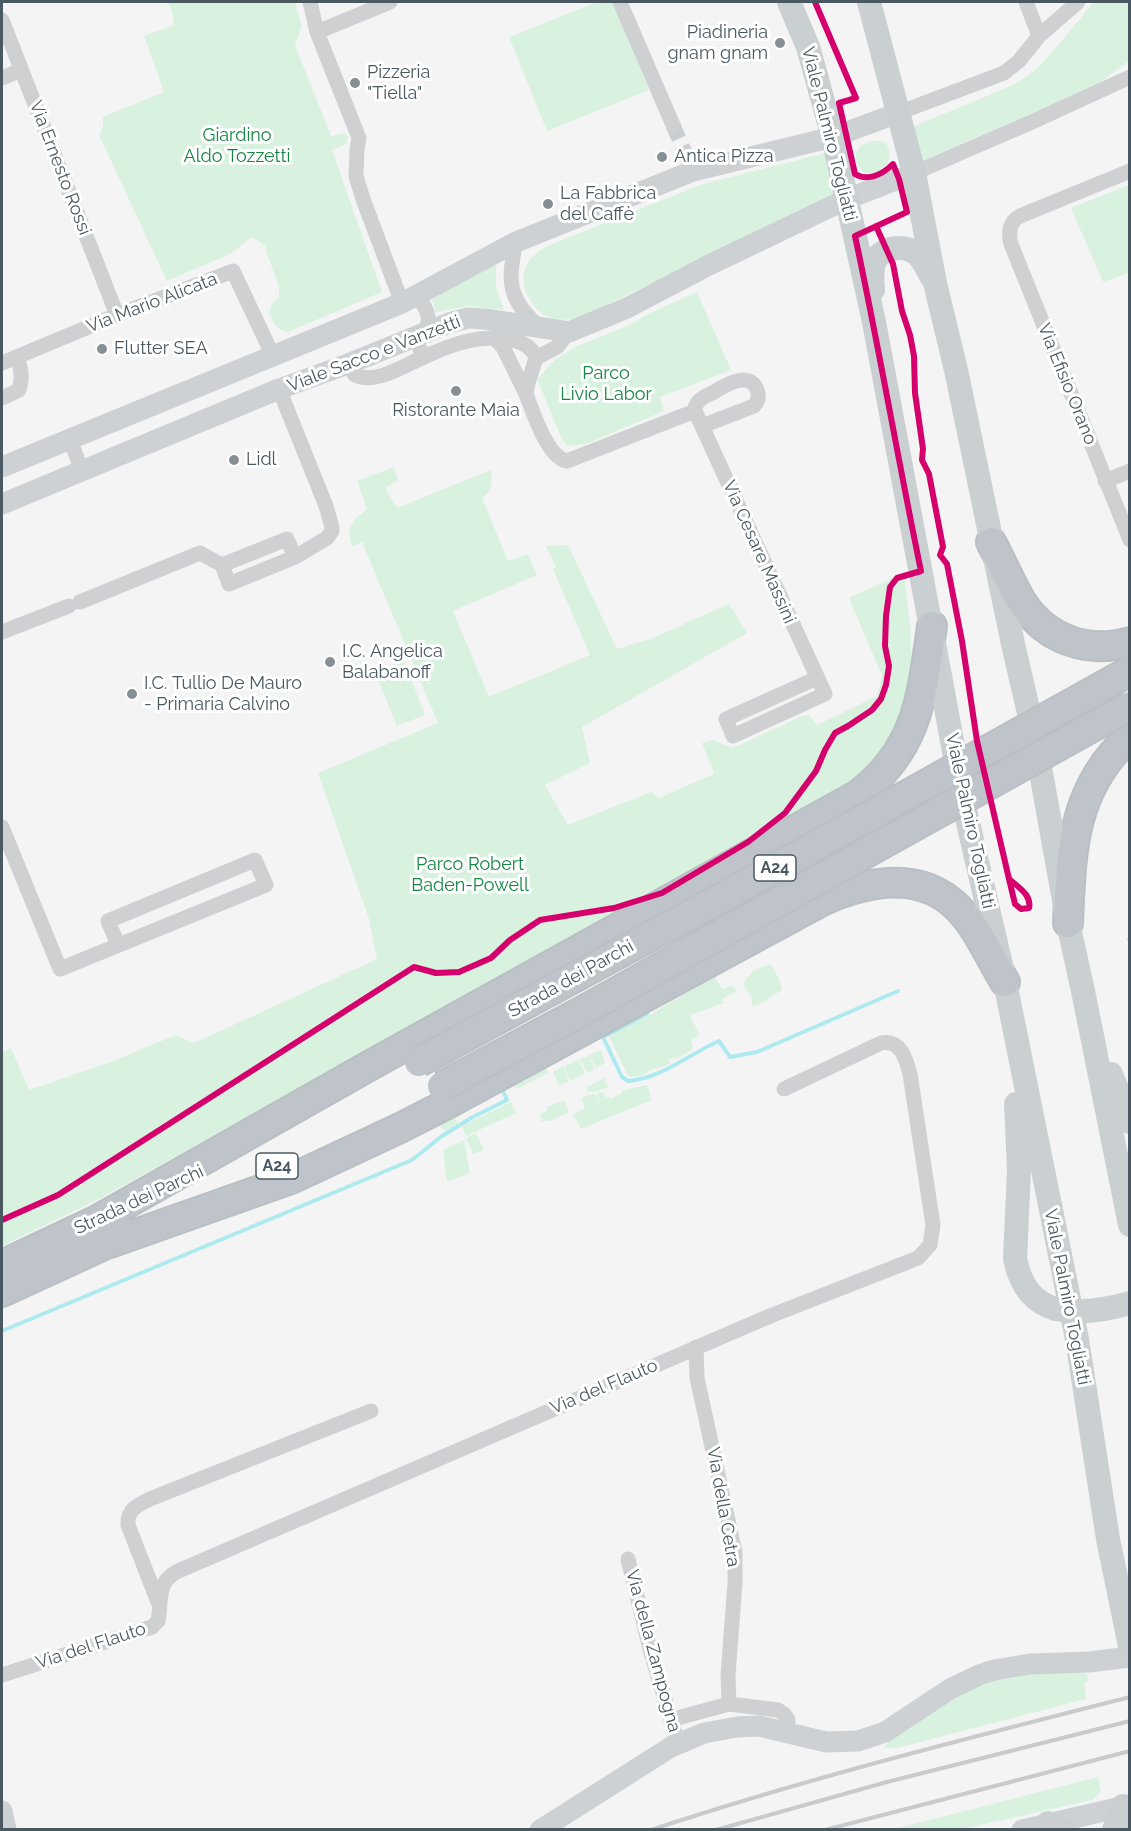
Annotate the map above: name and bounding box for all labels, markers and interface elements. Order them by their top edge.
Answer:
place label: Piadineria gnam gnam [667,22,768,64]
marker: Piadineria gnam gnam [773,36,787,50]
street label: Viale Palmiro Togliatti [797,45,861,223]
place label: Pizzeria "Tiella" [367,62,430,104]
marker: Pizzeria "Tiella" [348,76,362,90]
street label: Via Ernesto Rossi [24,98,96,238]
park label: Giardino Aldo Tozzetti [183,125,291,168]
place label: Antica Pizza [674,146,773,168]
marker: Antica Pizza [655,150,669,164]
place label: La Fabbrica del Caffè [560,183,656,226]
marker: La Fabbrica del Caffè [541,197,555,211]
street label: Via Mario Alicata [84,268,220,338]
street label: Viale Sacco e Vanzetti [284,311,464,397]
street label: Via Efisio Orano [1033,320,1101,448]
place label: Flutter SEA [114,338,208,360]
marker: Flutter SEA [95,342,109,356]
park label: Parco Livio Labor [560,363,652,406]
marker: Ristorante Maia [449,384,463,398]
place label: Ristorante Maia [392,400,520,422]
place label: Lidl [246,449,277,471]
marker: Lidl [227,453,241,467]
street label: Via Cesare Massini [718,477,800,627]
place label: I.C. Angelica Balabanoff [342,641,443,684]
marker: I.C. Angelica Balabanoff [323,655,337,669]
place label: I.C. Tullio De Mauro - Primaria Calvino [144,673,302,716]
marker: I.C. Tullio De Mauro - Primaria Calvino [125,687,139,701]
street label: Viale Palmiro Togliatti [941,731,999,911]
park label: Parco Robert Baden-Powell [411,854,529,896]
road number: A24 [754,855,796,881]
street label: Strada dei Parchi [505,936,637,1022]
road number: A24 [256,1153,298,1179]
street label: Strada dei Parchi [71,1161,207,1239]
street label: Viale Palmiro Togliatti [1039,1207,1095,1387]
street label: Via del Flauto [547,1355,661,1419]
street label: Via della Cetra [702,1445,744,1569]
street label: Via della Zampogna [621,1567,685,1735]
street label: Via del Flauto [33,1618,149,1674]

